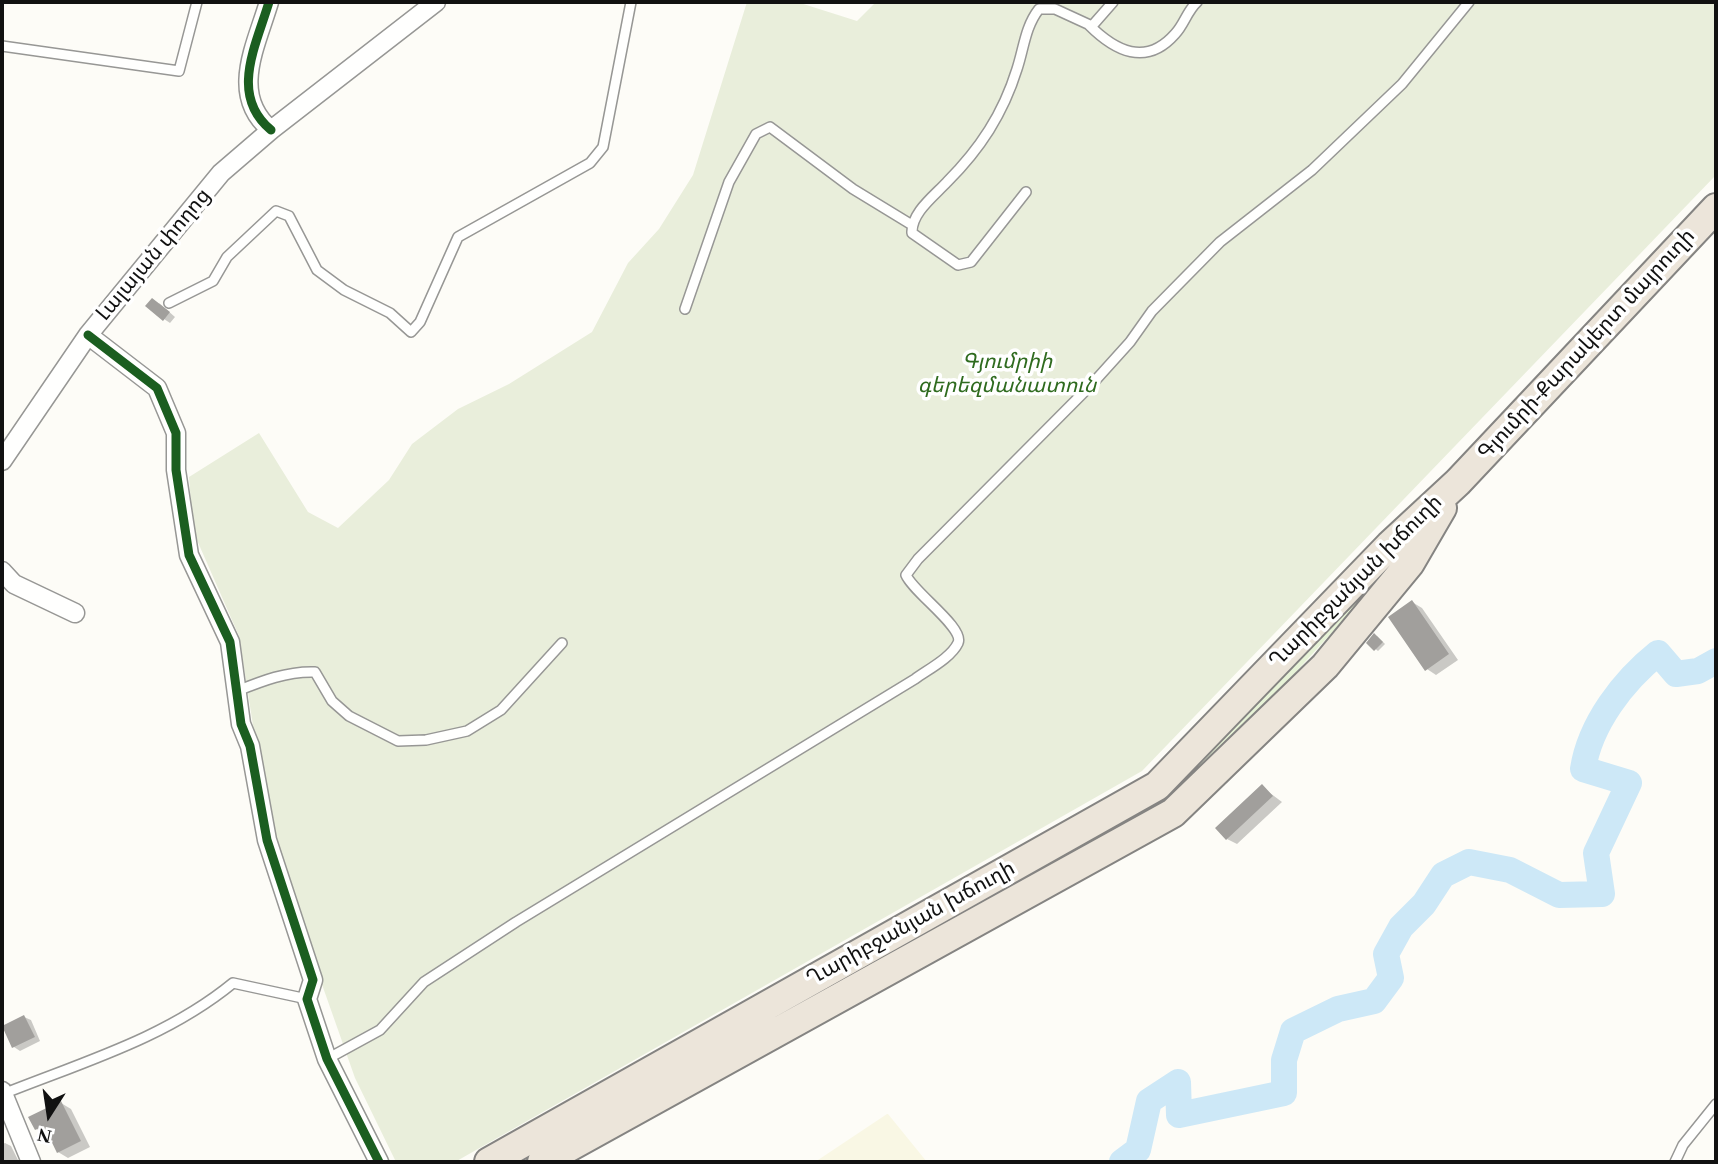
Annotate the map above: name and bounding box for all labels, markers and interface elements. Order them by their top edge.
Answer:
street label: Լալայան փողոց [91,184,217,326]
street label: Գյումրի-Քարակերտ մայրուղի [1473,224,1701,466]
park label: Գյումրիի գերեզմանատուն [918,349,1096,399]
street label: Ղարիբջանյան խճուղի [1264,490,1448,674]
street label: Ղարիբջանյան խճուղի [802,856,1020,992]
north arrow [14,1080,84,1150]
text: N [36,1124,53,1148]

